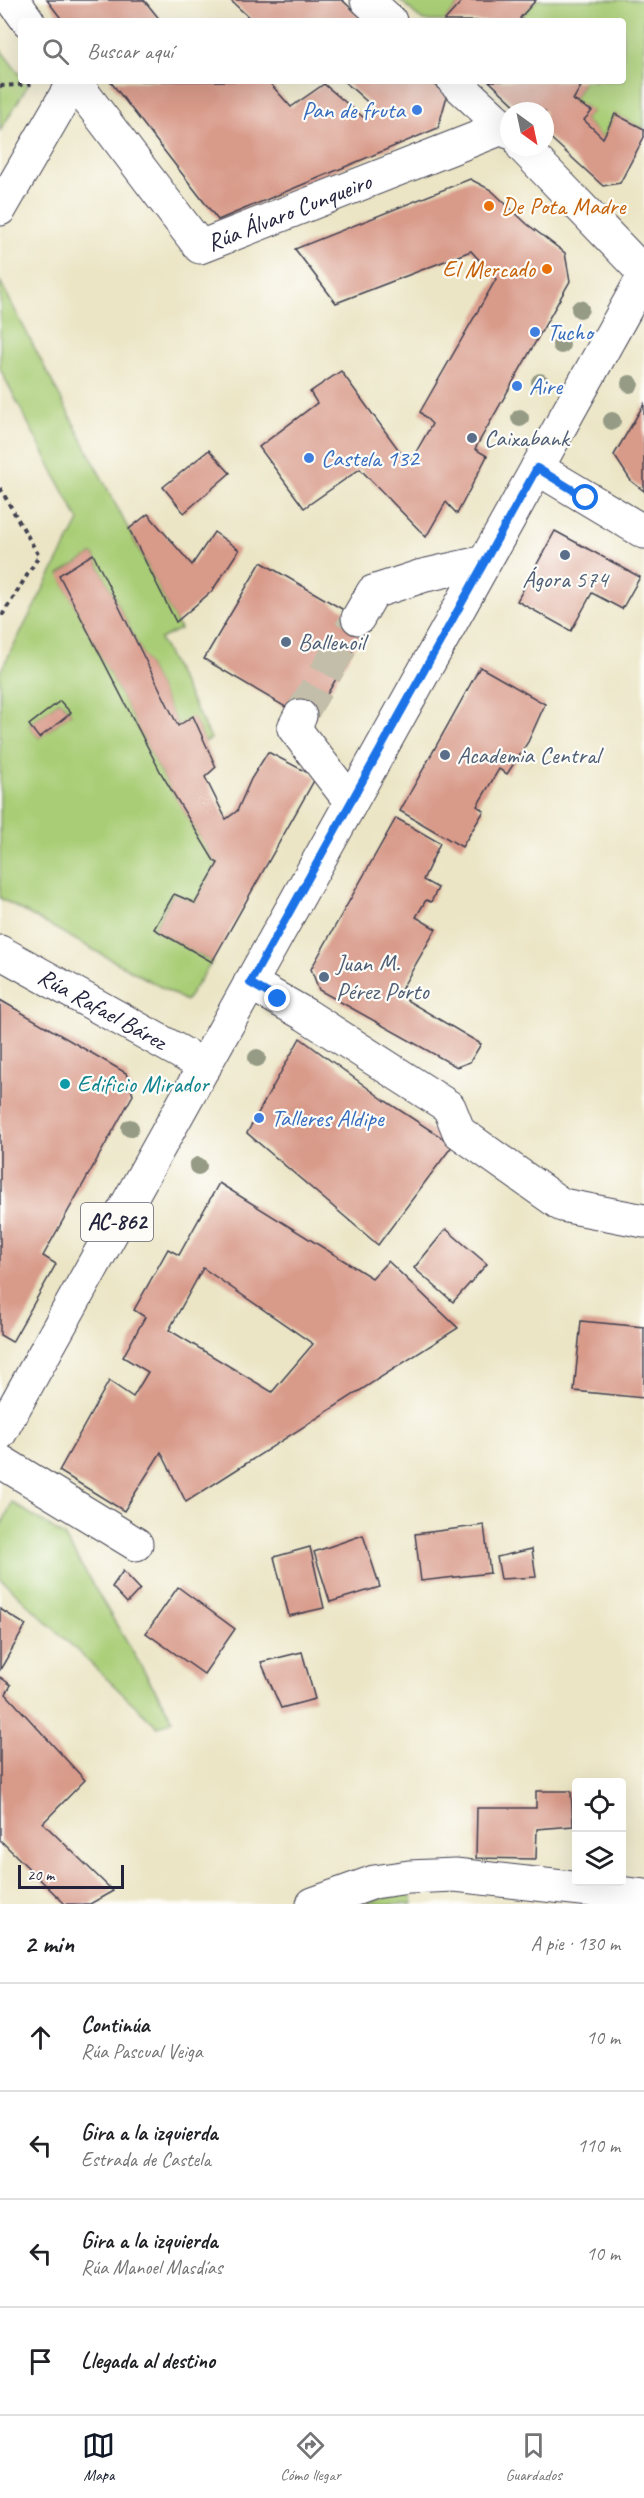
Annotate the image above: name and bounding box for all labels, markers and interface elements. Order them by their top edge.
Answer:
search box [18,18,626,84]
icon: search [39,35,72,68]
text: Buscar aquí [87,37,173,65]
place label: Pan de fruta [302,95,407,125]
north arrow [500,102,554,156]
marker: Pan de fruta [410,103,424,117]
street label: Rúa Álvaro Cunqueiro [203,166,377,258]
place label: De Pota Madre [501,191,627,221]
marker: De Pota Madre [482,199,496,213]
place label: El Mercado [442,254,537,284]
marker: El Mercado [540,262,554,276]
place label: Tucho [547,317,595,347]
marker: Tucho [528,325,542,339]
place label: Aire [529,371,564,401]
marker: Aire [510,379,524,393]
place label: Caixabank [484,423,571,453]
marker: Caixabank [465,431,479,445]
place label: Castela 132 [321,443,421,473]
marker: Castela 132 [302,451,316,465]
route start [572,484,598,510]
marker: Ágora 574 [558,548,572,562]
place label: Ágora 574 [522,564,610,594]
place label: Ballenoil [298,627,369,657]
marker: Ballenoil [279,635,293,649]
place label: Academia Central [457,740,604,770]
marker: Academia Central [438,748,452,762]
place label: Juan M. Pérez Porto [335,948,430,1006]
street label: Rúa Rafael Bárez [33,961,174,1058]
marker: Juan M. Pérez Porto [317,970,331,984]
route end [264,985,290,1011]
place label: Edificio Mirador [77,1069,211,1099]
marker: Edificio Mirador [58,1077,72,1091]
place label: Talleres Aldipe [271,1103,386,1133]
marker: Talleres Aldipe [252,1111,266,1125]
road number: AC-862 [81,1203,153,1241]
map controls [572,1778,626,1886]
button: locate [572,1778,626,1832]
button: layers [572,1832,626,1886]
scale bar [18,1862,124,1890]
text: 20 m [27,1865,54,1885]
text: 2 min [24,1927,74,1960]
text: A pie · 130 m [531,1931,620,1956]
text: Continúa [81,2011,149,2039]
icon: ahead [24,2021,57,2054]
text: 10 m [586,2025,620,2050]
text: Rúa Pascual Veiga [81,2039,203,2064]
text: Gira a la izquierda [81,2119,218,2147]
icon: left [24,2129,57,2162]
text: 110 m [577,2133,620,2158]
text: Estrada de Castela [81,2147,211,2172]
text: Gira a la izquierda [81,2227,218,2255]
icon: left [24,2237,57,2270]
text: 10 m [586,2241,620,2266]
text: Rúa Manoel Masdías [81,2255,222,2280]
icon: arrive [24,2345,57,2378]
text: Llegada al destino [81,2347,215,2375]
tab: Mapa [82,2429,115,2485]
tab: Cómo llegar [280,2429,341,2485]
tab: Guardados [505,2429,562,2485]

